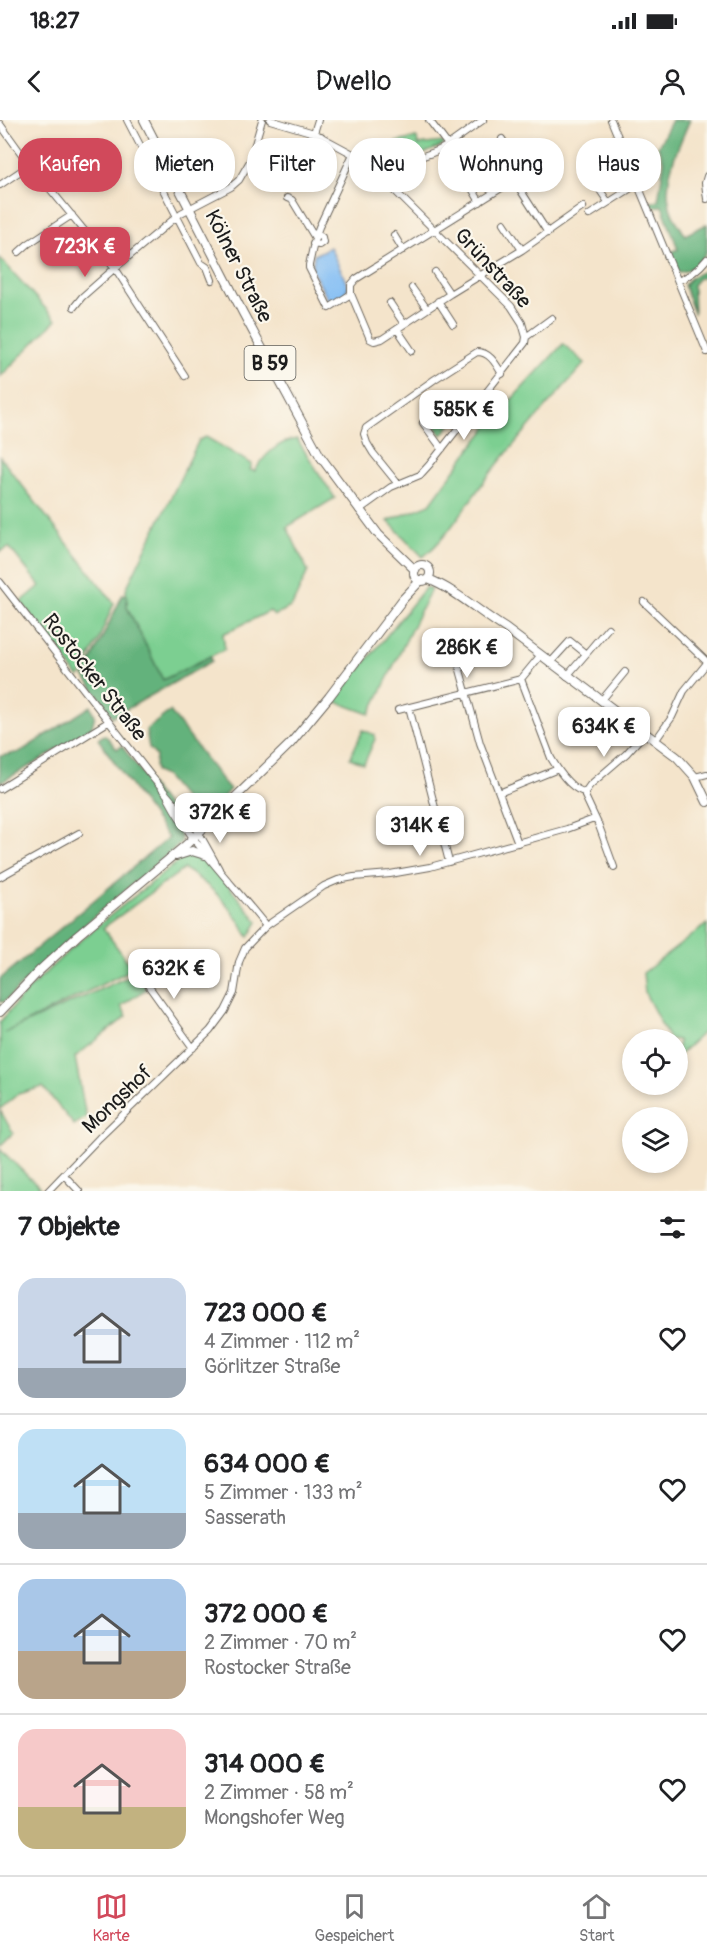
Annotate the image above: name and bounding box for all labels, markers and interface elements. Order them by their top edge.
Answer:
text: 18:27 [30,7,80,35]
icon: back [18,65,51,98]
text: Dwello [316,65,391,98]
icon: person [656,65,689,98]
chip: Kaufen [18,138,122,192]
chip: Mieten [134,138,235,192]
chip: Filter [247,138,337,192]
chip: Neu [349,138,426,192]
chip: Wohnung [438,138,564,192]
chip: Haus [576,138,661,192]
street label: Kölner Straße [199,205,279,328]
street label: Grünstraße [448,222,537,315]
pin: 723K € [36,227,134,278]
text: 723K € [54,234,116,259]
road number: B 59 [244,346,296,380]
pin: 585K € [415,390,513,441]
text: 585K € [433,397,495,422]
street label: Rostocker Straße [37,608,153,747]
pin: 286K € [418,628,516,679]
text: 286K € [436,635,498,660]
pin: 634K € [555,707,653,758]
text: 634K € [572,714,636,739]
pin: 372K € [171,793,269,844]
text: 372K € [189,800,251,825]
pin: 314K € [371,806,469,857]
text: 314K € [390,813,450,838]
pin: 632K € [125,949,223,1000]
text: 632K € [142,956,206,981]
map controls [622,1029,688,1173]
button: locate [622,1029,688,1095]
street label: Mongshof [76,1059,159,1140]
button: layers [622,1107,688,1173]
text: 7 Objekte [18,1211,120,1243]
icon: filters [656,1211,689,1244]
text: 723 000 € [204,1297,328,1329]
icon: home [66,1302,138,1374]
icon: heart [656,1322,689,1355]
text: 4 Zimmer · 112 m² [204,1329,360,1354]
text: Görlitzer Straße [204,1354,340,1379]
text: 634 000 € [204,1448,330,1480]
icon: home [66,1453,138,1525]
icon: heart [656,1473,689,1506]
text: 5 Zimmer · 133 m² [204,1480,363,1505]
text: Sasserath [204,1505,286,1530]
text: 372 000 € [204,1598,329,1630]
icon: home [66,1603,138,1675]
icon: heart [656,1623,689,1656]
text: 2 Zimmer · 70 m² [204,1630,357,1655]
text: Rostocker Straße [204,1655,351,1680]
text: 314 000 € [204,1748,325,1780]
icon: home [66,1753,138,1825]
icon: heart [656,1773,689,1806]
text: 2 Zimmer · 58 m² [204,1780,354,1805]
text: Mongshofer Weg [204,1805,345,1830]
tab: Karte [92,1890,130,1946]
tab: Gespeichert [315,1890,394,1946]
tab: Start [579,1890,615,1946]

